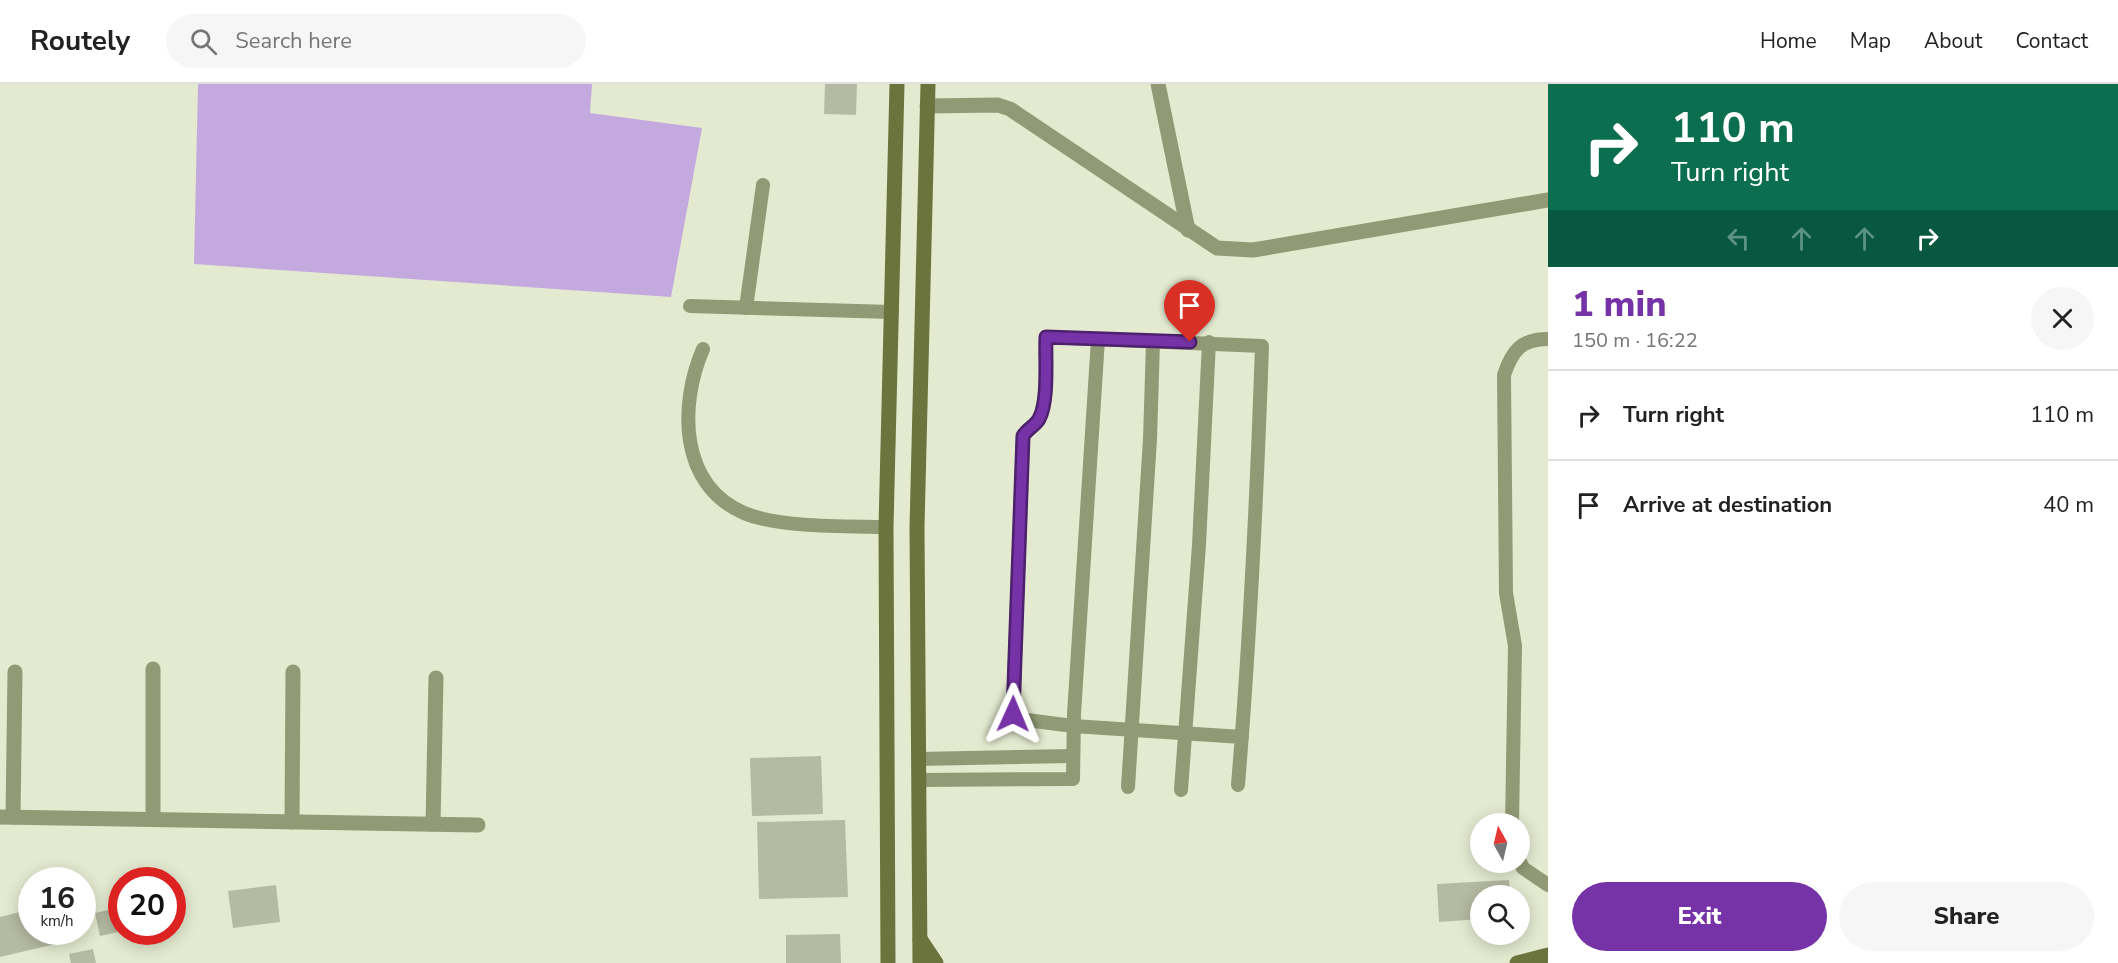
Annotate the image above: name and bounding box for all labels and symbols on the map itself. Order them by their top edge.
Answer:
pin [1164,280,1215,342]
position arrow [981,682,1045,746]
north arrow [1470,813,1530,873]
speed limit sign: 20 [108,867,186,945]

